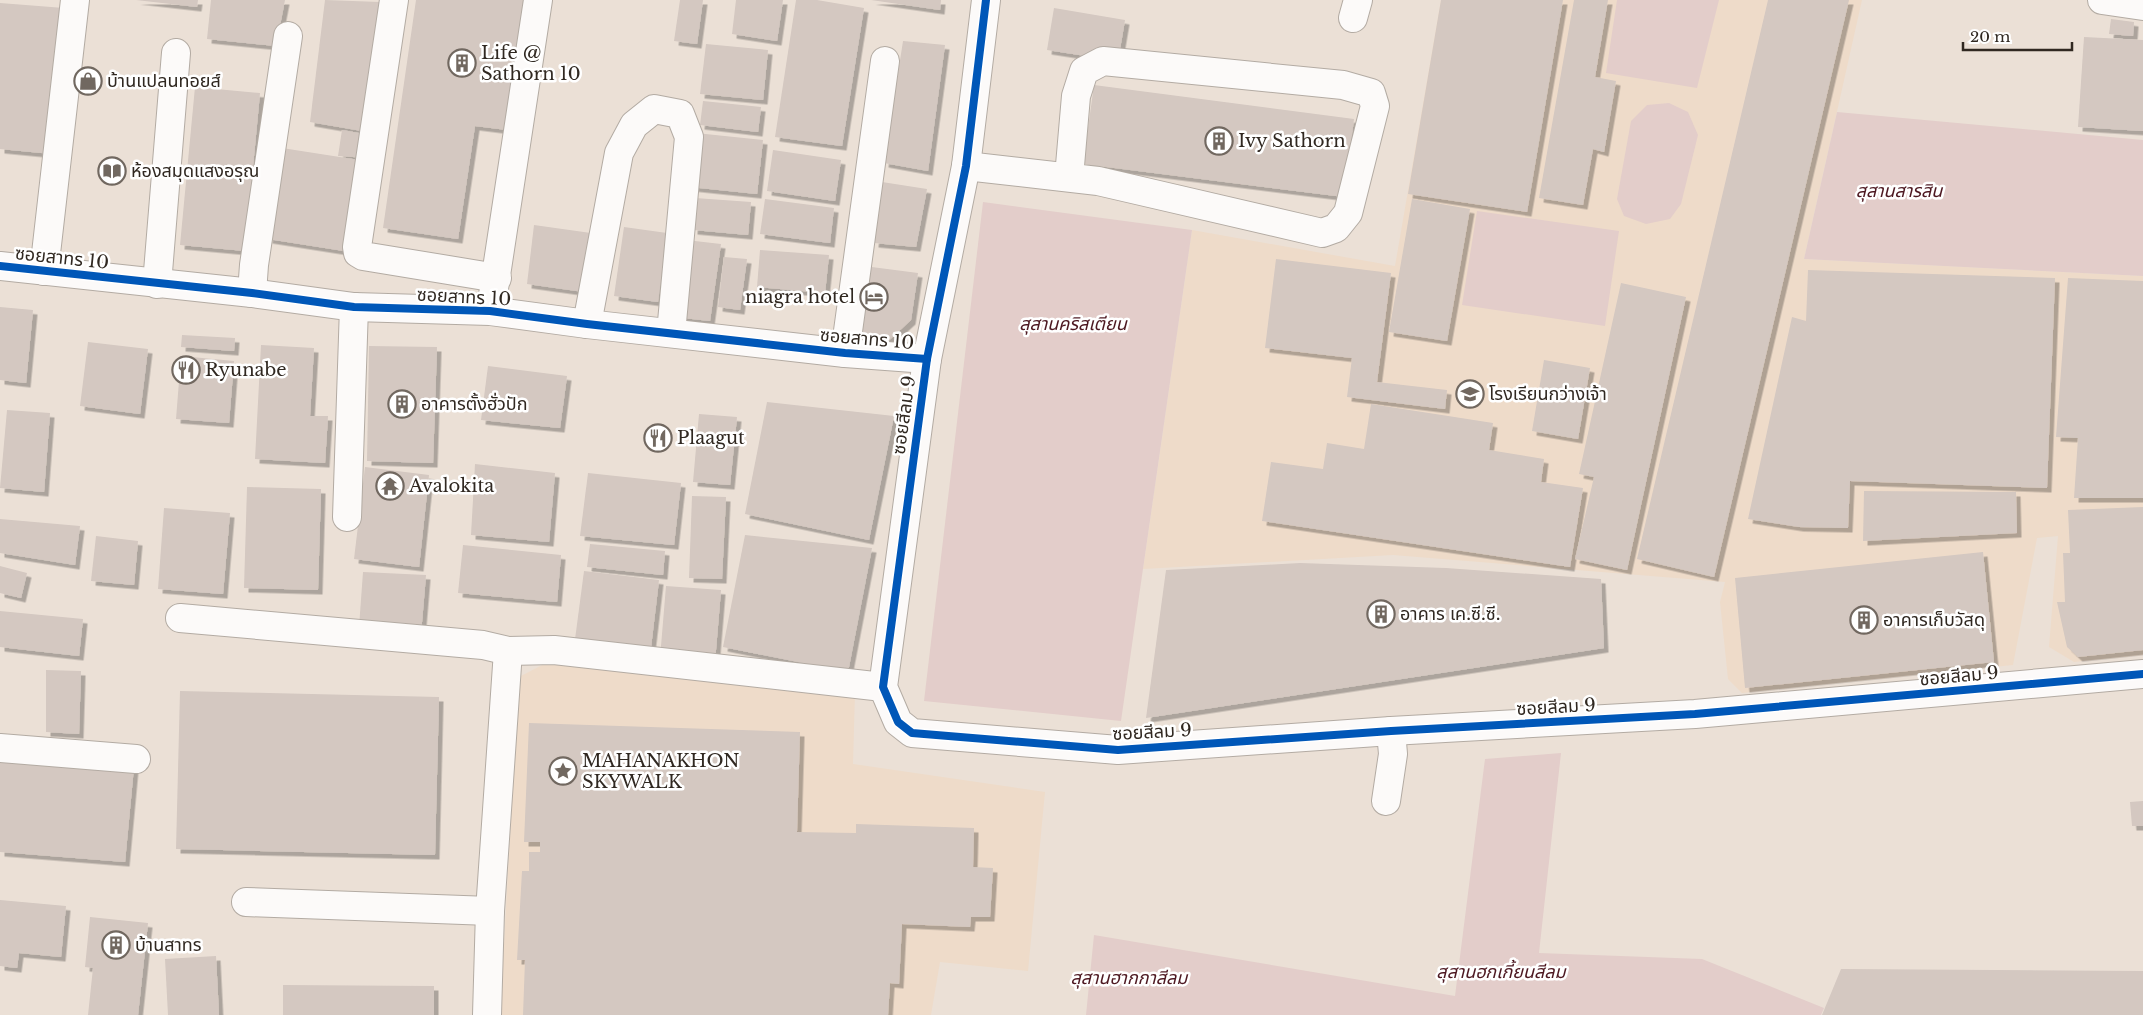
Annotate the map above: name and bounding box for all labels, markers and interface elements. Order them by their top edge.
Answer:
scale bar [1963,20,2072,52]
text: 20 m [1970,27,2010,46]
place label: Life @ Sathorn 10 [481,42,581,85]
building icon: Life @ Sathorn 10 [447,48,477,78]
shop icon: บ้านแปลนทอยส์ [73,66,103,96]
place label: บ้านแปลนทอยส์ [107,70,221,92]
building icon: Ivy Sathorn [1204,126,1234,156]
place label: Ivy Sathorn [1238,130,1346,152]
library icon: ห้องสมุดแสงอรุณ [97,156,127,186]
place label: ห้องสมุดแสงอรุณ [131,160,259,182]
park label: สุสานสารสิน [1856,180,1943,202]
street label: ซอยสาทร 10 [14,242,110,274]
hotel icon: niagra hotel [859,282,889,312]
street label: ซอยสาทร 10 [416,284,512,310]
place label: niagra hotel [745,286,855,308]
park label: สุสานคริสเตียน [1019,313,1128,335]
street label: ซอยสาทร 10 [819,324,915,354]
restaurant icon: Ryunabe [171,355,201,385]
place label: Ryunabe [205,359,287,381]
street label: ซอยสีลม 9 [888,374,920,456]
school or university icon: โรงเรียนกว่างเจ้า [1455,379,1485,409]
place label: โรงเรียนกว่างเจ้า [1489,383,1607,405]
building icon: อาคารตั้งฮั่วปัก [387,389,417,419]
place label: อาคารตั้งฮั่วปัก [421,392,528,415]
restaurant icon: Plaagut [643,423,673,453]
place label: Plaagut [677,427,745,449]
temple icon: Avalokita [375,471,405,501]
place label: Avalokita [408,475,494,497]
building icon: อาคาร เค.ซี.ซี. [1366,599,1396,629]
place label: อาคาร เค.ซี.ซี. [1400,603,1500,625]
building icon: อาคารเก็บวัสดุ [1849,605,1879,635]
place label: อาคารเก็บวัสดุ [1883,609,1985,631]
street label: ซอยสีลม 9 [1918,662,2000,690]
street label: ซอยสีลม 9 [1516,694,1596,720]
street label: ซอยสีลม 9 [1112,719,1192,745]
place label: MAHANAKHON SKYWALK [582,750,739,793]
place icon: MAHANAKHON SKYWALK [548,756,578,786]
building icon: บ้านสาทร [101,930,131,960]
place label: บ้านสาทร [135,934,202,956]
park label: สุสานฮกเกี้ยนสีลม [1436,959,1568,983]
park label: สุสานฮากกาสีลม [1071,967,1189,989]

